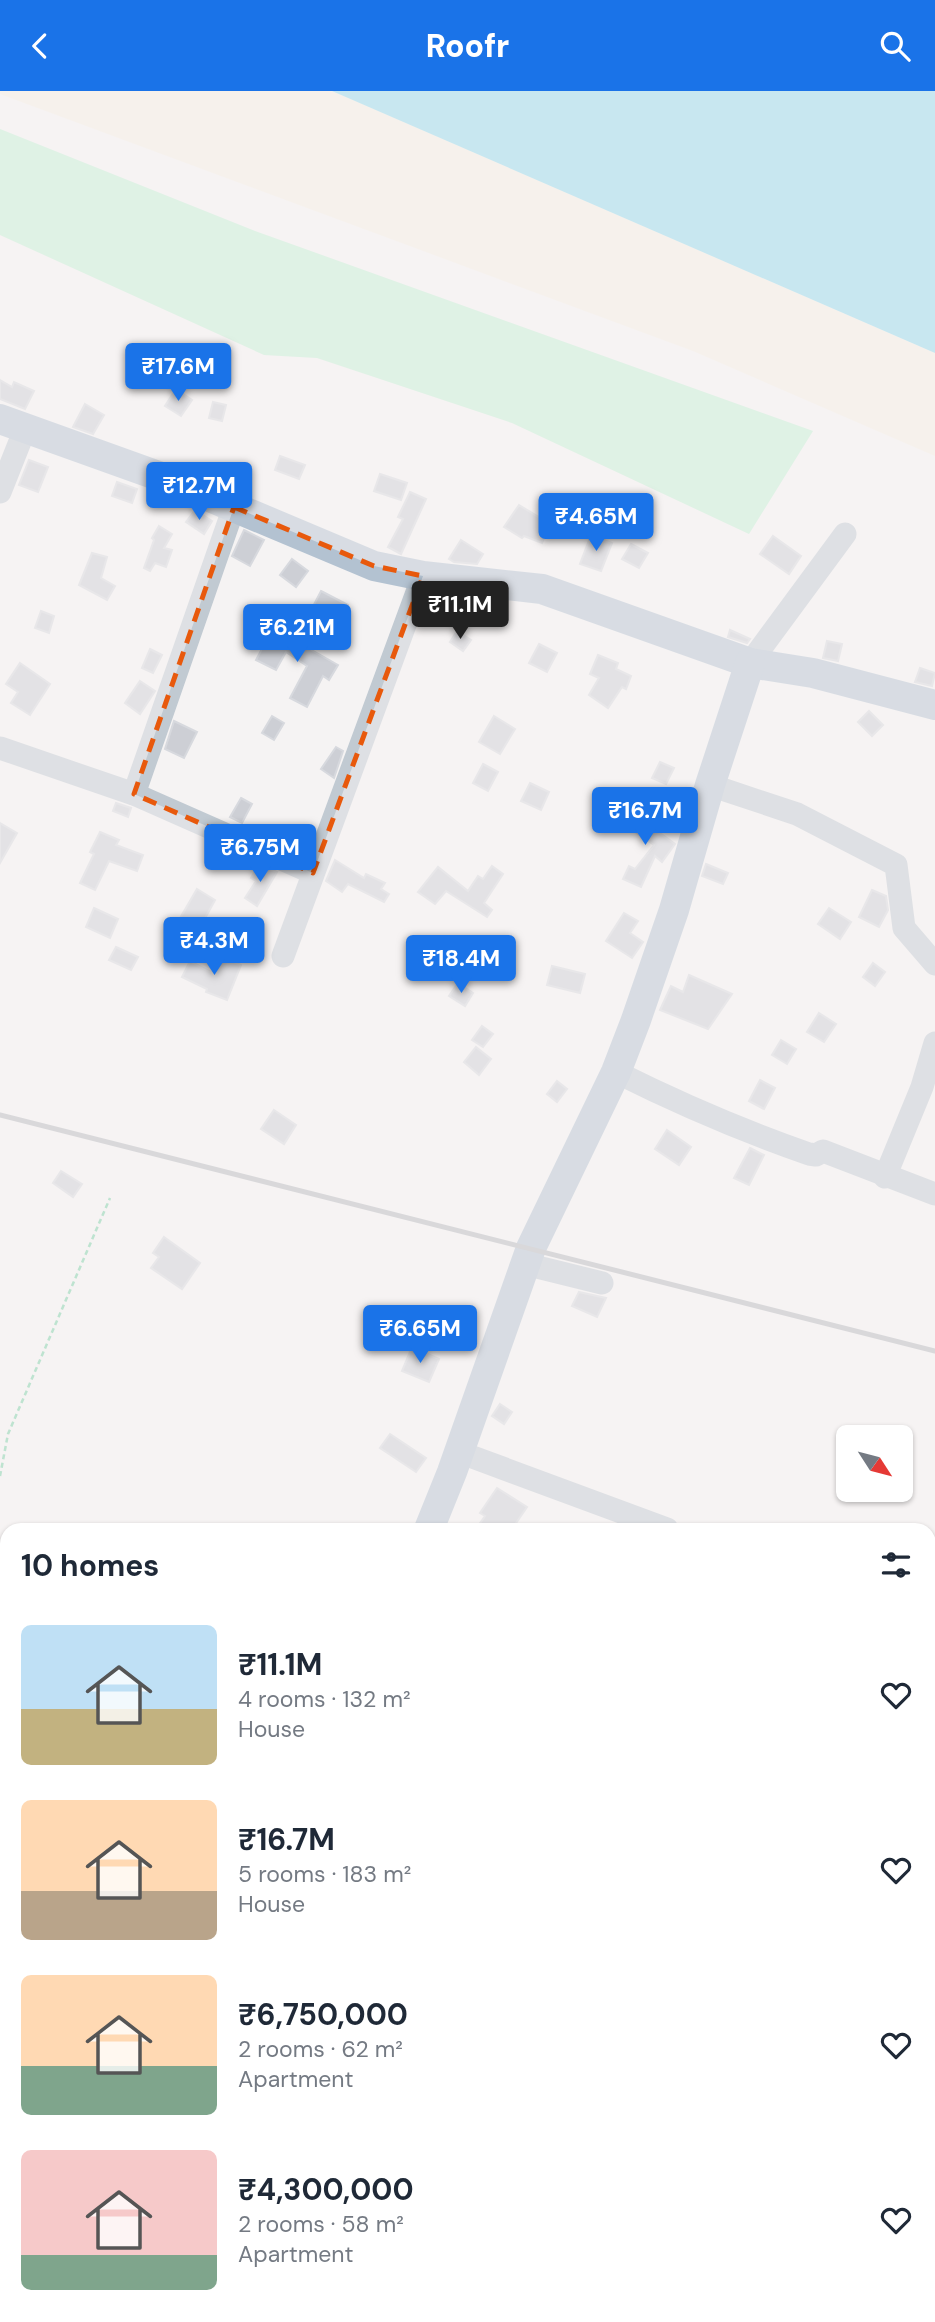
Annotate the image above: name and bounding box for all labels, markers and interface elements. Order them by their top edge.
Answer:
text: Roofr [426,25,509,67]
icon: back [21,27,59,65]
icon: search [876,27,914,65]
pin: ₹17.6M [121,343,235,403]
text: ₹17.6M [141,351,215,381]
pin: ₹12.7M [142,463,256,522]
text: ₹12.7M [162,470,236,500]
pin: ₹4.65M [539,493,653,553]
text: ₹4.65M [554,501,638,531]
pin: ₹11.1M [403,581,517,641]
text: ₹11.1M [428,589,492,619]
pin: ₹6.21M [240,605,354,664]
text: ₹6.21M [259,612,335,642]
pin: ₹16.7M [588,787,702,847]
text: ₹16.7M [608,795,682,825]
pin: ₹6.75M [203,825,317,884]
text: ₹6.75M [220,832,300,862]
pin: ₹4.3M [165,917,263,977]
text: ₹4.3M [179,925,249,955]
pin: ₹18.4M [404,935,518,995]
text: ₹18.4M [422,943,500,973]
pin: ₹6.65M [363,1305,477,1365]
text: ₹6.65M [379,1313,461,1343]
north arrow [836,1425,914,1501]
map controls [836,1425,913,1502]
text: 10 homes [21,1546,159,1585]
icon: filters [877,1546,915,1584]
text: ₹11.1M [238,1645,322,1684]
icon: home [77,1653,161,1737]
icon: heart [877,1676,915,1714]
text: 4 rooms · 132 m² [238,1684,410,1714]
text: House [238,1714,305,1744]
text: ₹16.7M [238,1820,335,1859]
icon: home [77,1828,161,1912]
icon: heart [877,1851,915,1889]
text: 5 rooms · 183 m² [238,1859,411,1889]
text: House [238,1889,305,1919]
text: ₹6,750,000 [238,1995,408,2034]
icon: home [77,2003,161,2087]
icon: heart [877,2026,915,2064]
text: 2 rooms · 62 m² [238,2034,403,2064]
text: Apartment [238,2064,353,2094]
text: ₹4,300,000 [238,2170,414,2209]
icon: home [77,2178,161,2262]
icon: heart [877,2201,915,2239]
text: 2 rooms · 58 m² [238,2209,404,2239]
text: Apartment [238,2239,353,2269]

